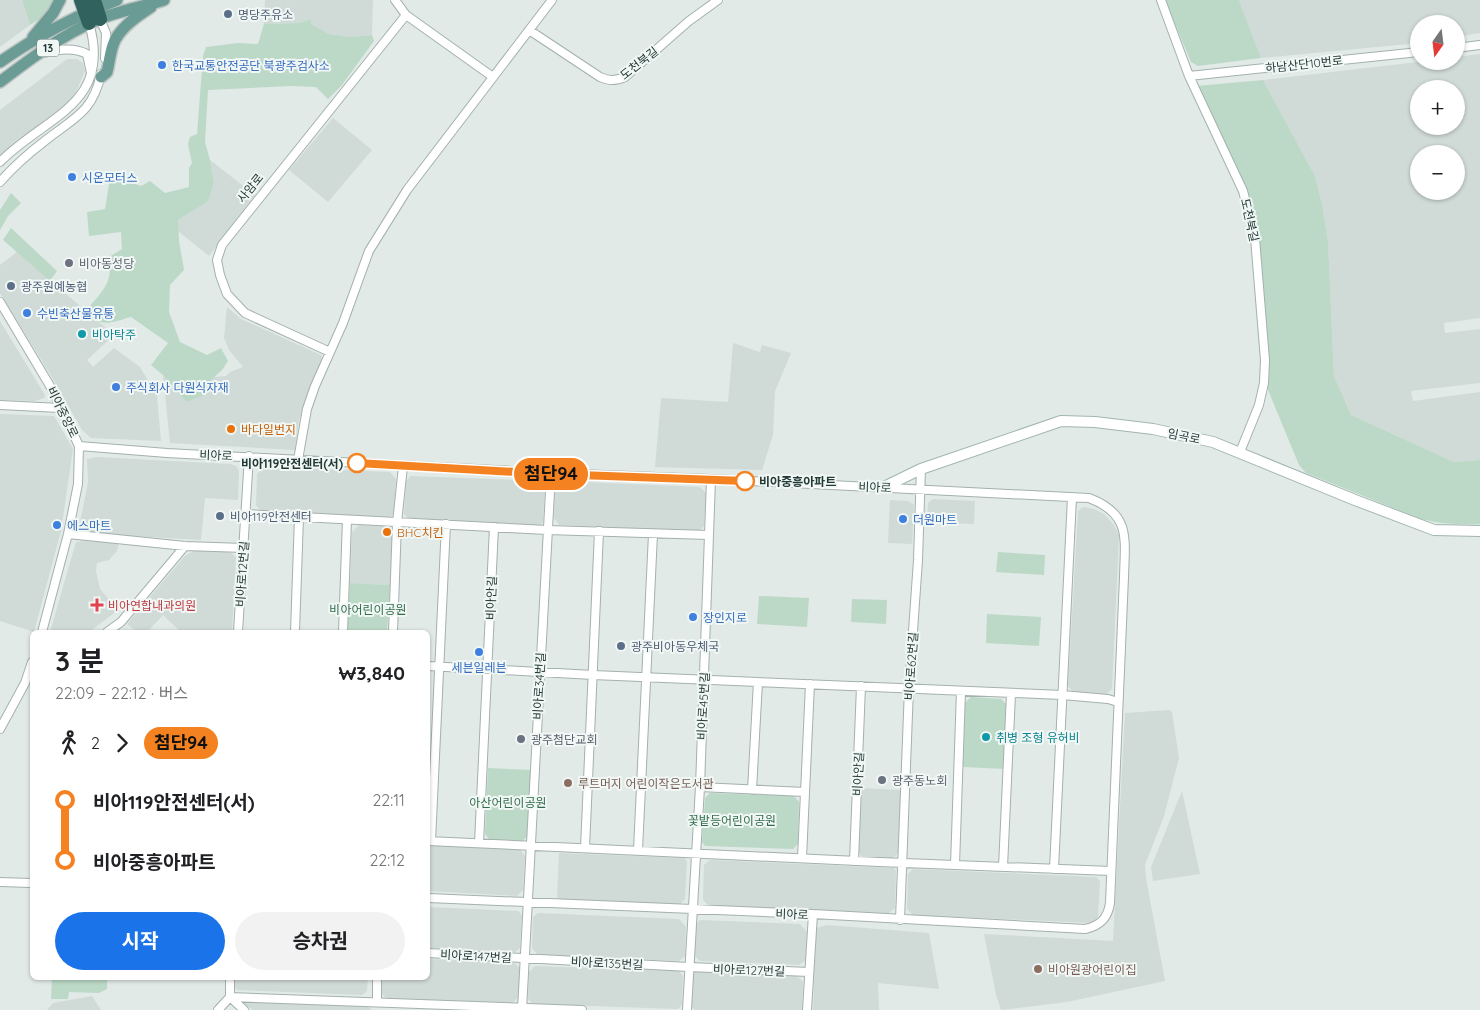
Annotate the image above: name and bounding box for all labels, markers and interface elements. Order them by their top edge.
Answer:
place label: 명당주유소 [238,7,293,22]
marker: 명당주유소 [222,8,234,20]
north arrow [1410,15,1465,70]
map controls [1410,15,1465,200]
road number: 13 [37,40,59,56]
street label: 도천북길 [617,43,661,83]
street label: 하남산단10번로 [1265,52,1343,76]
place label: 한국교통안전공단 북광주검사소 [172,58,330,73]
marker: 한국교통안전공단 북광주검사소 [156,59,168,71]
button: + [1410,80,1465,135]
button: − [1410,145,1465,200]
place label: 시온모터스 [82,170,137,185]
street label: 사암로 [234,170,266,206]
marker: 시온모터스 [66,171,78,183]
street label: 도천북길 [1238,197,1262,243]
place label: 비아동성당 [79,256,134,271]
marker: 비아동성당 [63,257,75,269]
place label: 광주원예농협 [21,279,87,294]
marker: 광주원예농협 [5,280,17,292]
place label: 수빈축산물유통 [37,306,114,321]
marker: 수빈축산물유통 [21,307,33,319]
place label: 비아탁주 [92,327,136,342]
marker: 비아탁주 [76,328,88,340]
place label: 주식회사 다원식자재 [126,380,229,395]
marker: 주식회사 다원식자재 [110,381,122,393]
street label: 비아중앙로 [44,384,82,440]
place label: 바다일번지 [241,422,296,437]
marker: 바다일번지 [225,423,237,435]
street label: 임곡로 [1166,425,1202,447]
street label: 비아로 [199,447,233,463]
marker: 비아119안전센터(서) [347,453,367,473]
place label: 비아119안전센터(서) [241,456,343,471]
line badge: 첨단94 [516,458,586,490]
text: 첨단94 [524,462,578,485]
marker: 비아중흥아파트 [735,471,755,491]
place label: 비아중흥아파트 [759,474,836,489]
street label: 비아로 [858,479,892,495]
place label: 비아119안전센터 [230,509,312,524]
marker: 비아119안전센터 [214,510,226,522]
place label: 더원마트 [913,512,957,527]
marker: 더원마트 [897,513,909,525]
place label: 에스마트 [67,518,111,533]
marker: 에스마트 [51,519,63,531]
place label: BHC치킨 [397,525,443,540]
marker: BHC치킨 [381,526,393,538]
street label: 비아로12번길 [232,540,252,608]
street label: 비아안길 [483,576,499,620]
marker: 비아연합내과의원 [90,598,104,612]
place label: 비아연합내과의원 [108,598,196,613]
park label: 비아어린이공원 [329,602,407,617]
place label: 장인지로 [703,610,747,625]
marker: 장인지로 [687,611,699,623]
street label: 비아로62번길 [901,631,921,701]
place label: 광주비아동우체국 [631,639,719,654]
marker: 광주비아동우체국 [615,640,627,652]
text: 3 분 [55,643,104,678]
marker: 세븐일레븐 [473,646,485,658]
street label: 비아로34번길 [530,652,548,720]
place label: 세븐일레븐 [451,660,507,675]
text: ₩3,840 [338,661,405,685]
street label: 비아로45번길 [694,672,712,740]
text: 22:09 – 22:12 · 버스 [55,683,188,703]
icon: walk [55,729,83,757]
icon: forward [108,729,136,757]
place label: 취병 조형 유허비 [996,730,1080,745]
text: 첨단94 [154,731,208,754]
marker: 취병 조형 유허비 [980,731,992,743]
place label: 광주첨단교회 [531,732,597,747]
text: 2 [91,733,100,753]
marker: 광주첨단교회 [515,733,527,745]
street label: 비아안길 [849,752,867,796]
place label: 광주동노회 [892,773,947,788]
marker: 광주동노회 [876,774,888,786]
place label: 루트머지 어린이작은도서관 [578,776,714,791]
marker: 루트머지 어린이작은도서관 [562,777,574,789]
text: 비아119안전센터(서) [93,790,255,814]
text: 22:11 [372,790,405,810]
park label: 아산어린이공원 [469,795,547,810]
park label: 꽃밭등어린이공원 [688,813,776,828]
text: 비아중흥아파트 [93,850,215,874]
text: 22:12 [369,850,405,870]
street label: 비아로 [775,906,809,922]
button: 시작 [55,912,225,970]
button: 승차권 [235,912,405,970]
street label: 비아로147번길 [440,947,512,965]
street label: 비아로135번길 [570,954,644,972]
street label: 비아로127번길 [713,961,785,979]
place label: 비아원광어린이집 [1048,962,1136,977]
marker: 비아원광어린이집 [1032,963,1044,975]

